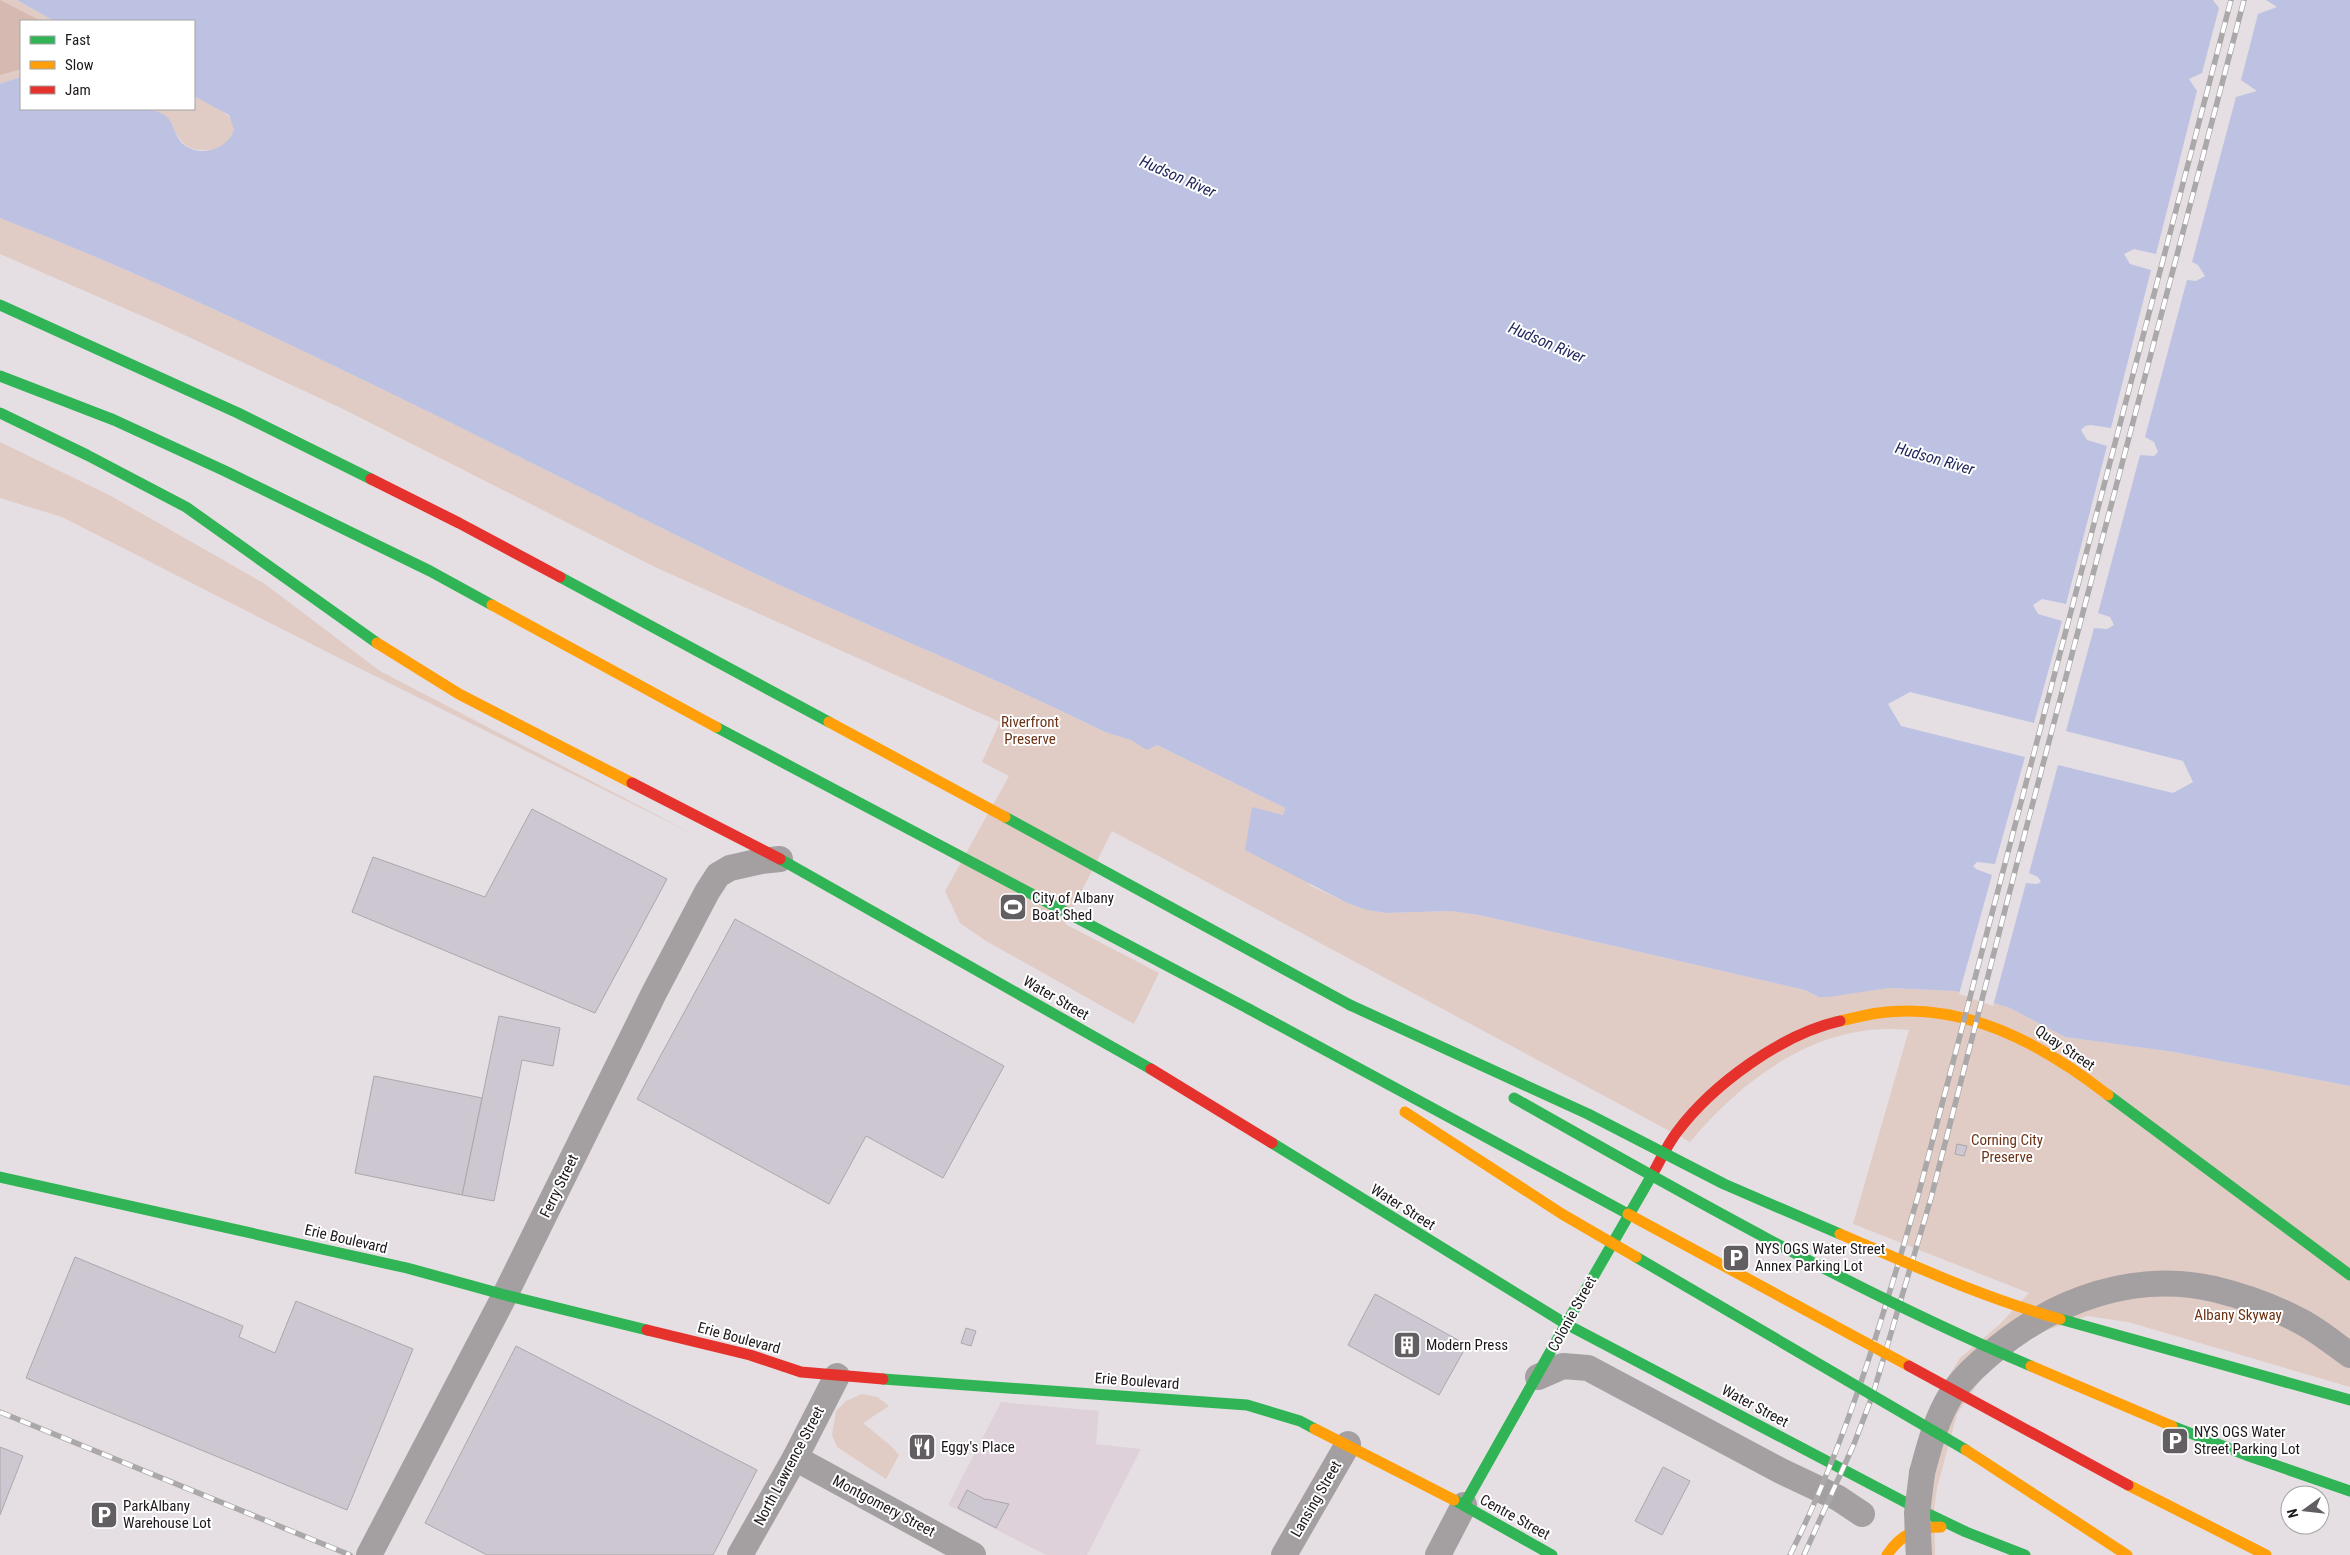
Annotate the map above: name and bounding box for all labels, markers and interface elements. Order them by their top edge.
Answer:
legend [20,20,195,110]
text: Fast [65,31,90,49]
text: Slow [65,56,94,74]
text: Jam [65,81,91,99]
water label: Hudson River [1137,151,1220,202]
water label: Hudson River [1506,318,1589,368]
water label: Hudson River [1893,438,1978,479]
park label: Riverfront Preserve [1001,713,1059,748]
place label: City of Albany Boat Shed [1032,889,1114,924]
sports icon: City of Albany Boat Shed [998,892,1028,922]
street label: Water Street [1020,972,1092,1024]
street label: Quay Street [2032,1021,2098,1075]
park label: Corning City Preserve [1971,1131,2043,1166]
street label: Ferry Street [536,1151,582,1221]
street label: Water Street [1367,1180,1439,1234]
street label: Erie Boulevard [303,1221,389,1257]
place label: NYS OGS Water Street Annex Parking Lot [1755,1240,1885,1275]
parking icon: NYS OGS Water Street Annex Parking Lot [1721,1243,1751,1273]
street label: Colonie Street [1544,1273,1600,1355]
park label: Albany Skyway [2194,1306,2282,1324]
street label: Erie Boulevard [696,1318,782,1358]
building icon: Modern Press [1392,1330,1422,1360]
place label: Modern Press [1426,1336,1508,1354]
street label: Erie Boulevard [1094,1369,1180,1393]
street label: Water Street [1719,1381,1791,1431]
street label: North Lawrence Street [750,1403,828,1529]
place label: NYS OGS Water Street Parking Lot [2194,1423,2300,1458]
parking icon: NYS OGS Water Street Parking Lot [2160,1426,2190,1456]
restaurant icon: Eggy's Place [907,1432,937,1462]
place label: Eggy's Place [941,1438,1015,1456]
street label: Lansing Street [1287,1458,1345,1540]
street label: Montgomery Street [830,1471,938,1541]
north arrow [2280,1485,2330,1535]
street label: Centre Street [1477,1490,1553,1544]
place label: ParkAlbany Warehouse Lot [123,1497,211,1532]
parking icon: ParkAlbany Warehouse Lot [89,1500,119,1530]
text: N [2284,1507,2301,1520]

